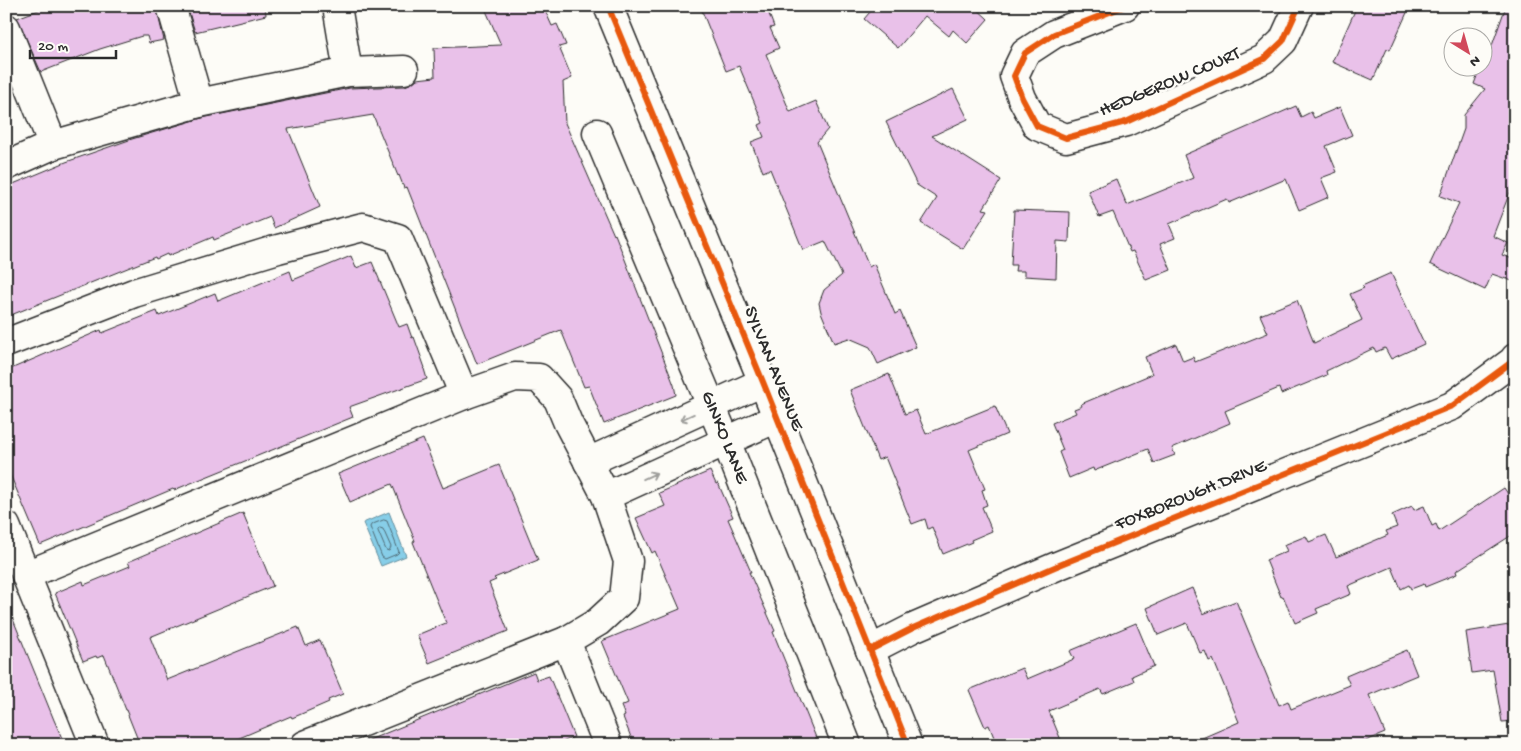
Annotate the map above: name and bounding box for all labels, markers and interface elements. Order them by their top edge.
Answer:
scale bar [30,28,116,60]
north arrow [1444,28,1494,78]
text: 20 m [38,38,68,56]
street label: HEDGEROW COURT [1096,43,1245,123]
text: N [1466,51,1483,70]
street label: SYLVAN AVENUE [738,303,809,436]
street label: GINKO LANE [695,388,754,488]
one-way arrow [680,413,695,423]
street label: FOXBOROUGH DRIVE [1111,455,1271,537]
one-way arrow [642,471,657,480]

